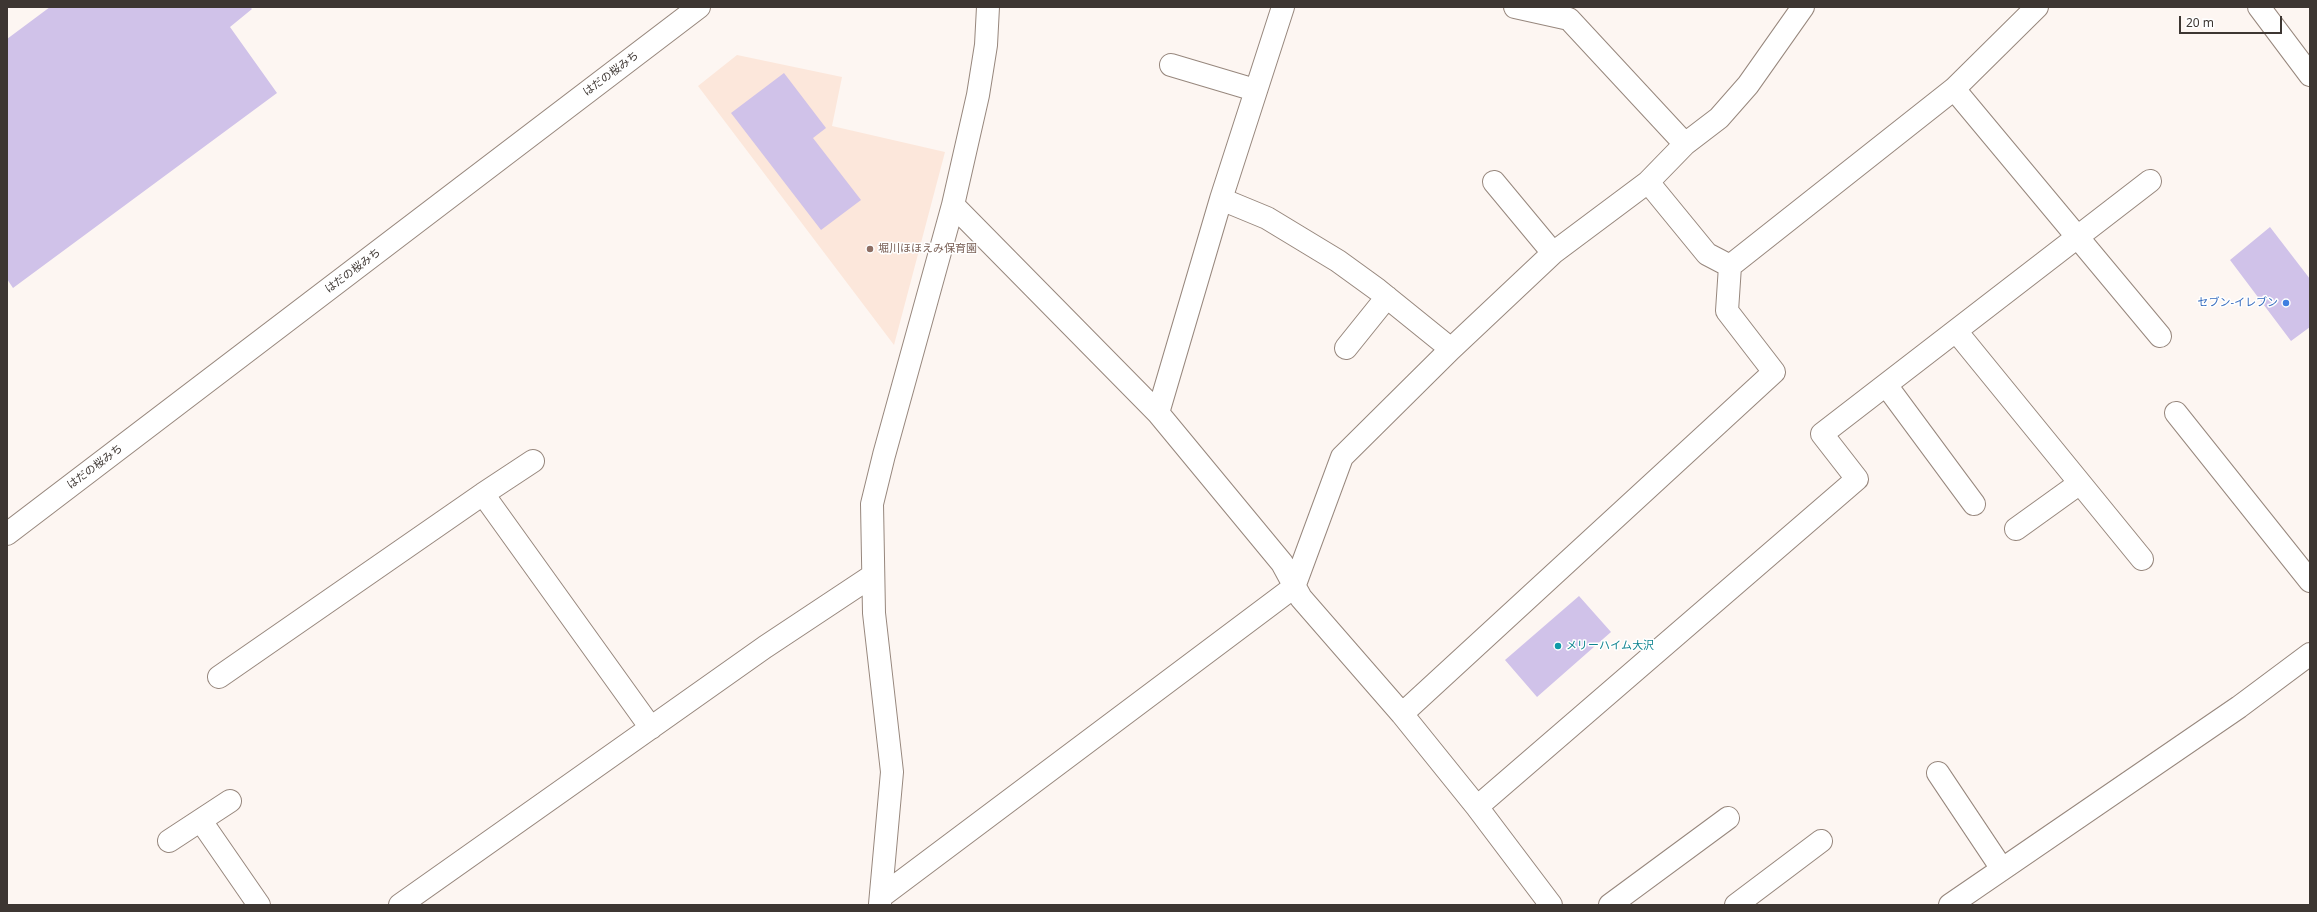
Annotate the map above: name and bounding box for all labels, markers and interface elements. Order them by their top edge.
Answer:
scale bar [2181,8,2284,34]
text: 20 m [2186,14,2214,31]
street label: はだの桜みち [581,49,641,99]
place label: 堀川ほほえみ保育園 [878,242,977,256]
marker: 堀川ほほえみ保育園 [865,244,875,254]
street label: はだの桜みち [323,246,383,296]
place label: セブン-イレブン [2197,296,2278,310]
marker: セブン-イレブン [2281,298,2291,308]
street label: はだの桜みち [65,442,125,492]
place label: メリーハイム大沢 [1566,639,1654,653]
marker: メリーハイム大沢 [1553,641,1563,651]

